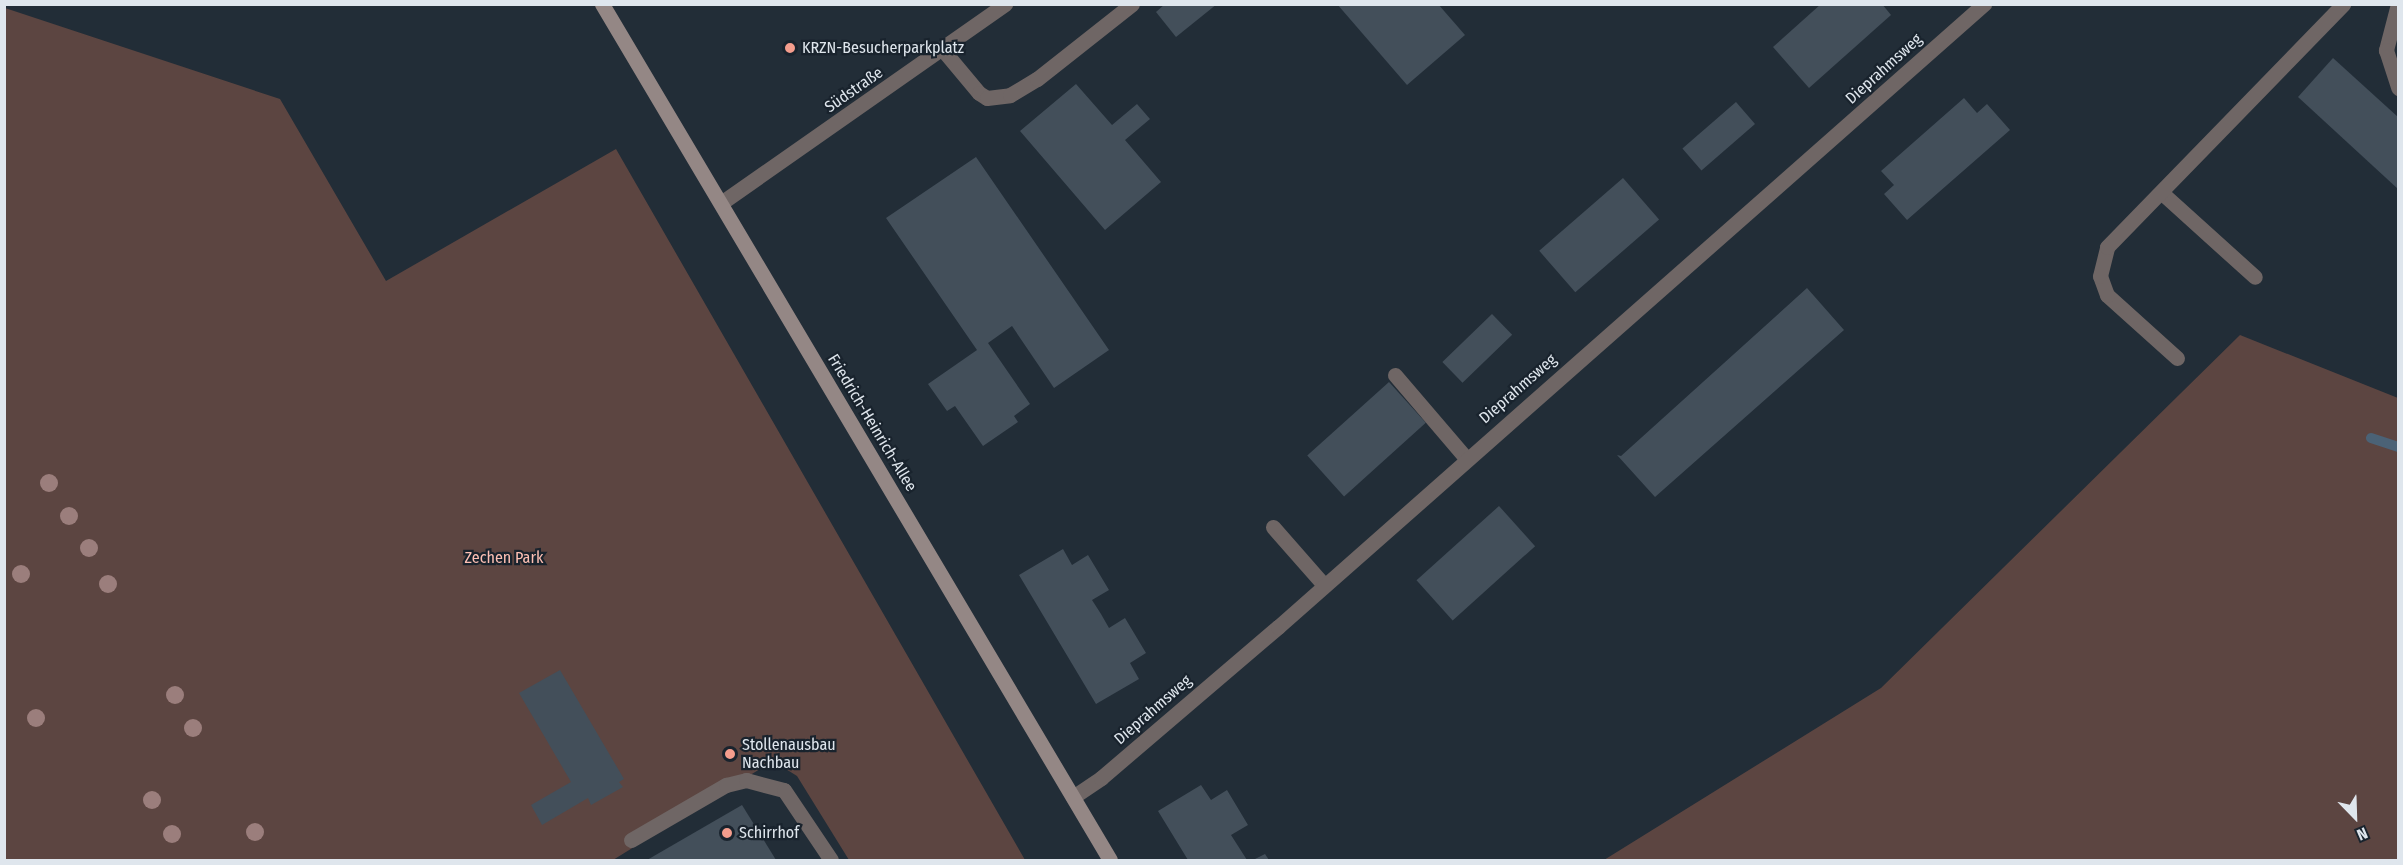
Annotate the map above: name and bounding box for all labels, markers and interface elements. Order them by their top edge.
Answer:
street label: Dieprahmsweg [1842,30,1926,108]
place label: KRZN-Besucherparkplatz [802,38,964,58]
marker: KRZN-Besucherparkplatz [783,41,797,55]
street label: Südstraße [821,63,887,117]
street label: Dieprahmsweg [1475,350,1561,428]
street label: Friedrich-Heinrich-Allee [823,351,921,495]
park label: Zechen Park [465,548,543,568]
street label: Dieprahmsweg [1110,671,1196,749]
place label: Stollenausbau Nachbau [742,735,836,773]
marker: Stollenausbau Nachbau [723,747,737,761]
north arrow [2325,787,2385,847]
place label: Schirrhof [739,823,799,843]
text: N [2354,823,2370,845]
marker: Schirrhof [720,826,734,840]

